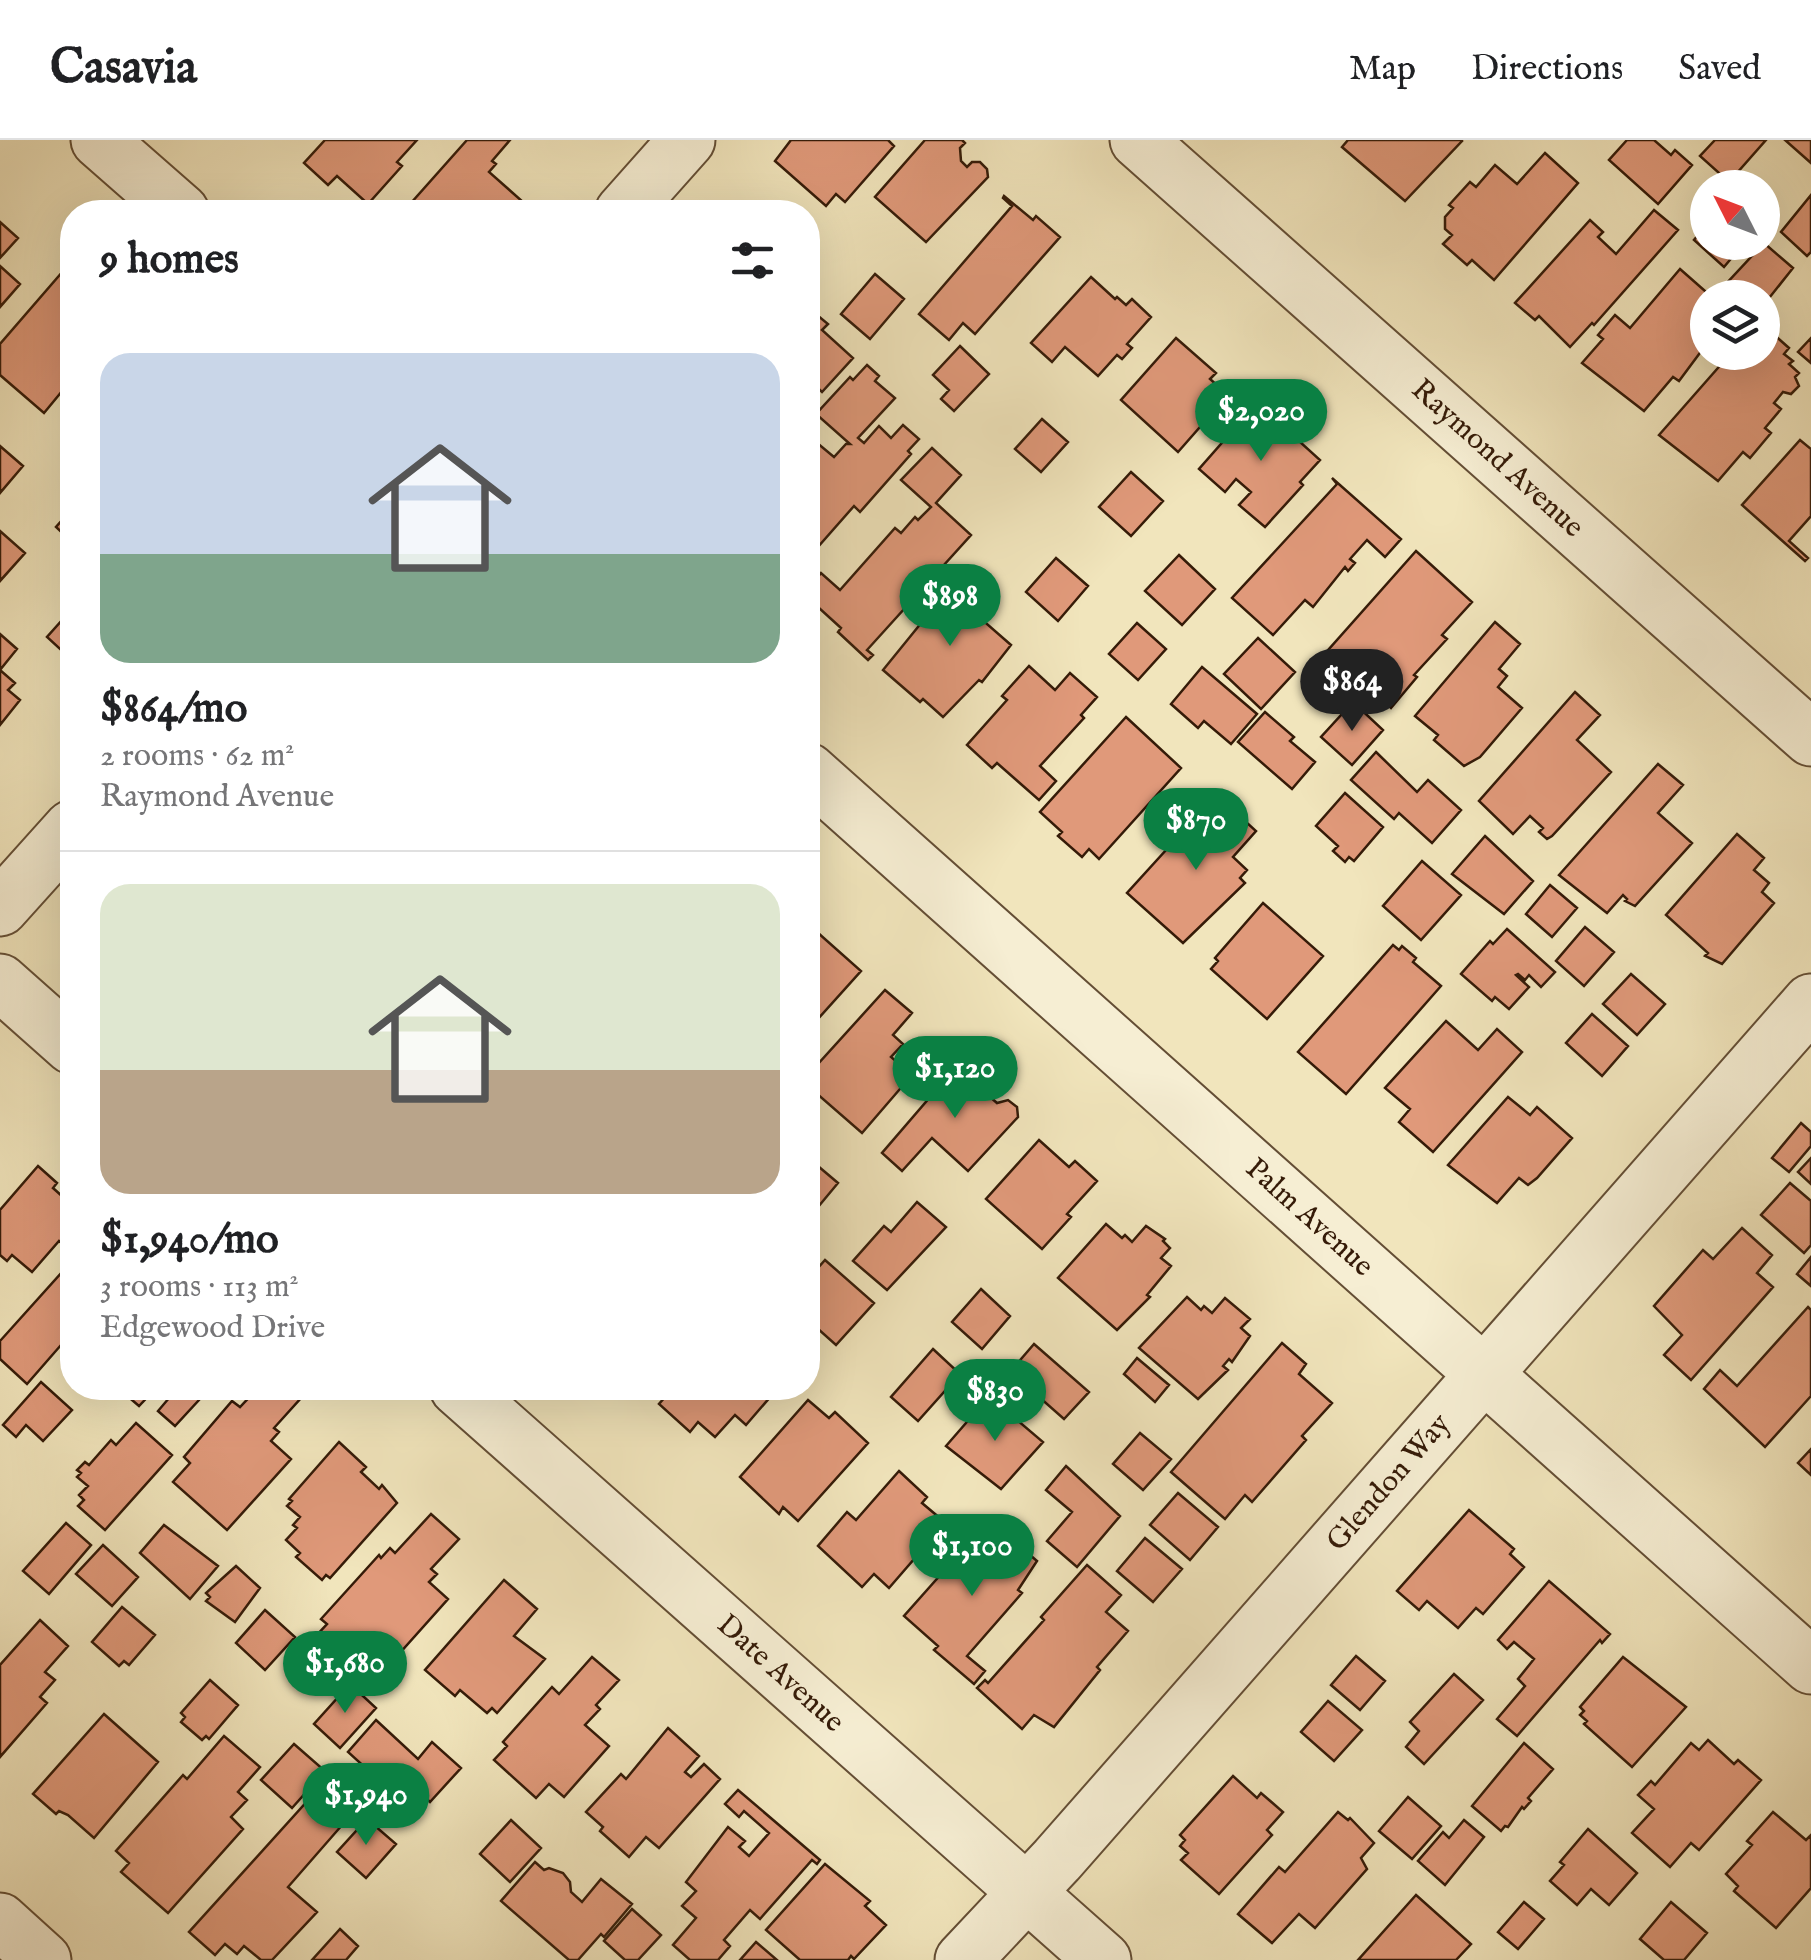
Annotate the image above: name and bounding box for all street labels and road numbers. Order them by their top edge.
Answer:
street label: Raymond Avenue [1403,371,1591,547]
street label: Palm Avenue [1237,1150,1381,1286]
street label: Glendon Way [1319,1406,1459,1560]
street label: Date Avenue [708,1607,852,1741]

